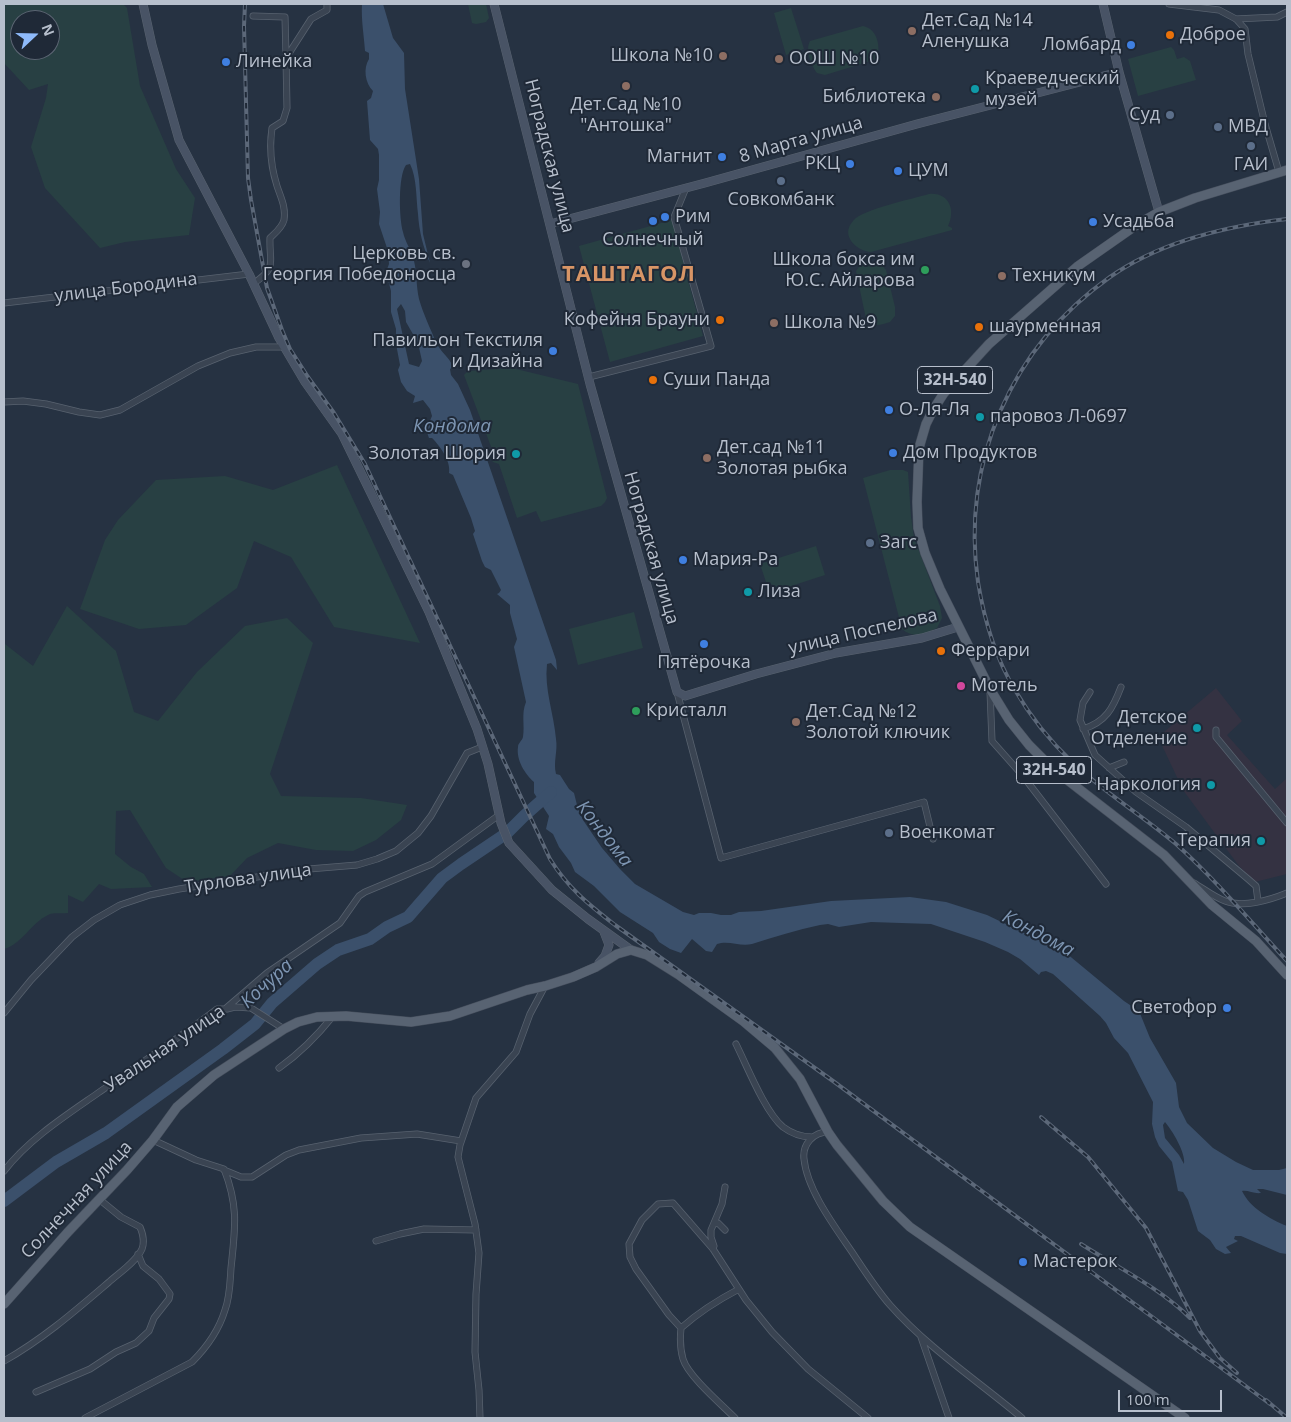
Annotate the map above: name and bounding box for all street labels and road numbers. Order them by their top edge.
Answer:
street label: Ноградская улица [519,77,579,235]
street label: 8 Марта улица [737,112,865,168]
street label: улица Бородина [53,269,199,307]
road number: 32Н-540 [918,366,992,394]
street label: Ноградская улица [619,469,683,627]
street label: улица Поспелова [787,604,939,660]
road number: 32Н-540 [1016,756,1092,784]
street label: Турлова улица [183,859,313,899]
street label: Увальная улица [101,1001,229,1097]
street label: Солнечная улица [17,1137,137,1263]

